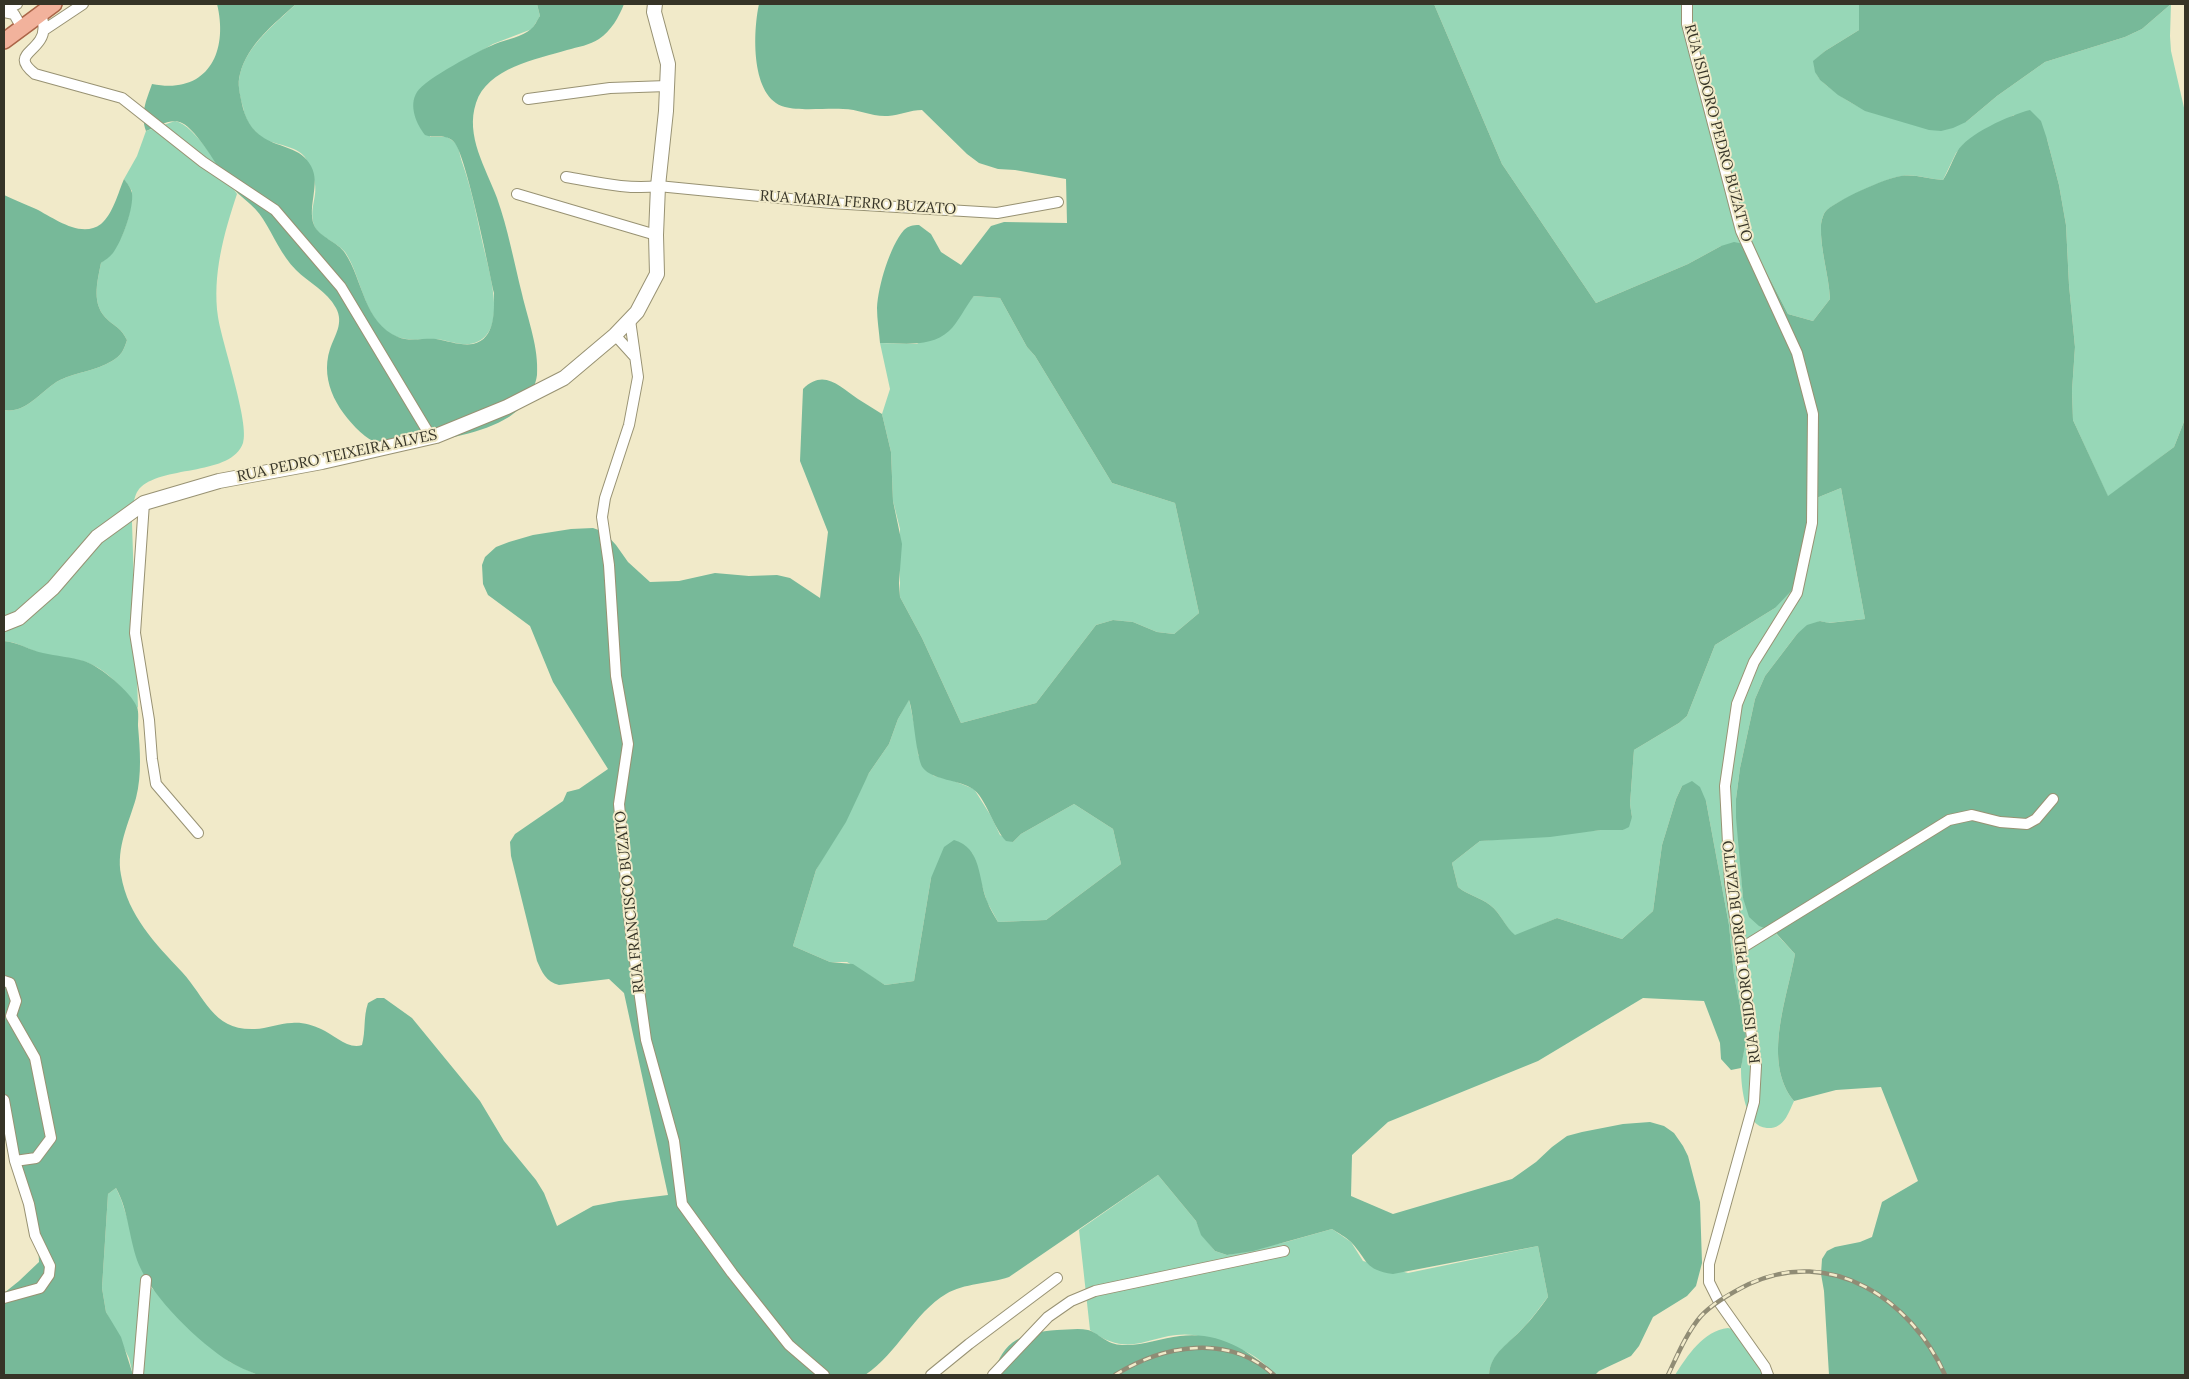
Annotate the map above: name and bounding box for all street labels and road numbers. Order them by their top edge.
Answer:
street label: RUA ISIDORO PEDRO BUZATTO [1680,22,1756,244]
street label: RUA MARIA FERRO BUZATO [759,187,957,219]
street label: RUA PEDRO TEIXEIRA ALVES [235,426,439,486]
street label: RUA FRANCISCO BUZATO [611,810,649,994]
street label: RUA ISIDORO PEDRO BUZATTO [1719,839,1765,1065]

